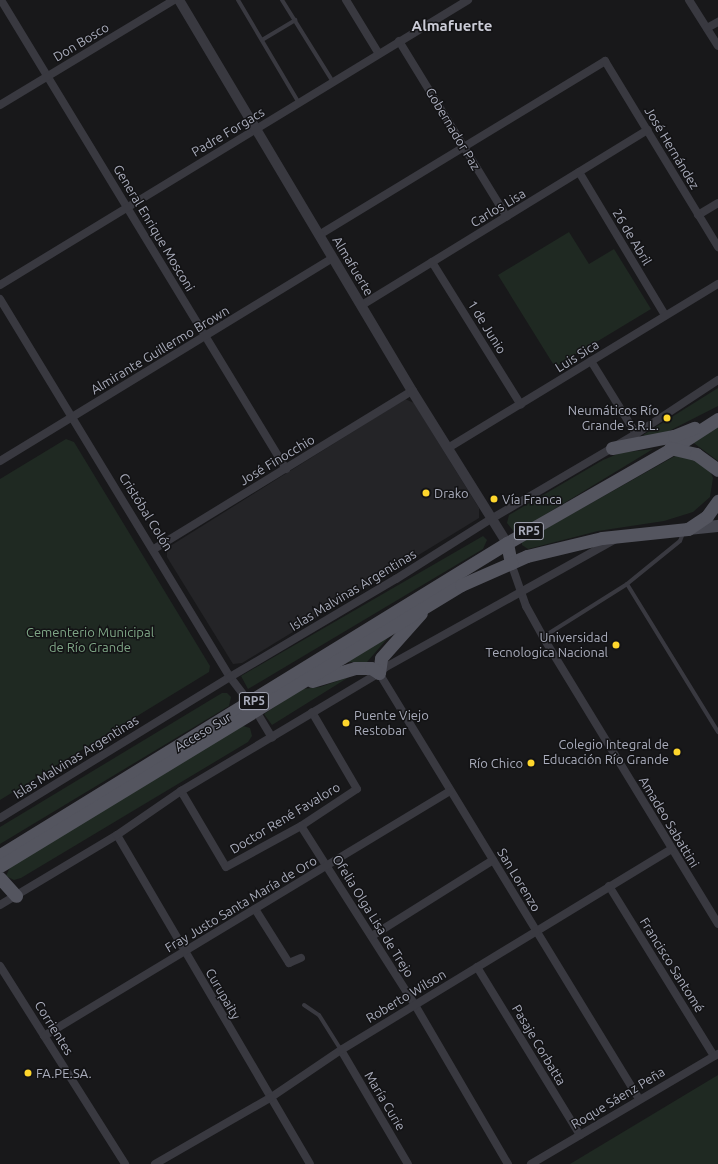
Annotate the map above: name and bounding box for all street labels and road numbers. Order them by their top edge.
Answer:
street label: Don Bosco [50,19,112,65]
street label: Gobernador Paz [422,85,484,173]
street label: Padre Forgacs [189,104,267,160]
street label: José Hernández [641,104,703,192]
street label: General Enrique Mosconi [110,162,198,294]
street label: Carlos Lisa [468,186,528,230]
street label: 26 de Abril [609,206,655,268]
street label: Almafuerte [329,233,377,299]
street label: 1 de Junio [464,297,510,357]
street label: Almirante Guillermo Brown [88,302,232,398]
street label: Luis Sica [552,337,602,375]
street label: José Finocchio [237,431,317,489]
street label: Cristóbal Colón [116,470,176,554]
road number: RP5 [513,521,545,541]
street label: Islas Malvinas Argentinas [287,546,419,634]
road number: RP5 [238,691,270,711]
street label: Acceso Sur [172,709,234,755]
street label: Islas Malvinas Argentinas [10,712,142,802]
street label: Amadeo Sabattini [636,774,702,870]
street label: Doctor René Favaloro [227,779,343,857]
street label: San Lorenzo [494,846,544,914]
street label: Fray Justo Santa María de Oro [162,852,320,956]
street label: Ofelia Olga Lisa de Trejo [329,852,417,980]
street label: Francisco Santomé [636,915,708,1015]
street label: Curupaity [202,966,244,1022]
street label: Roberto Wilson [363,966,449,1026]
street label: Corrientes [31,998,77,1058]
street label: Pasaje Corbatta [509,1002,569,1088]
street label: Roque Sáenz Peña [568,1064,668,1132]
street label: María Curie [361,1069,409,1133]

